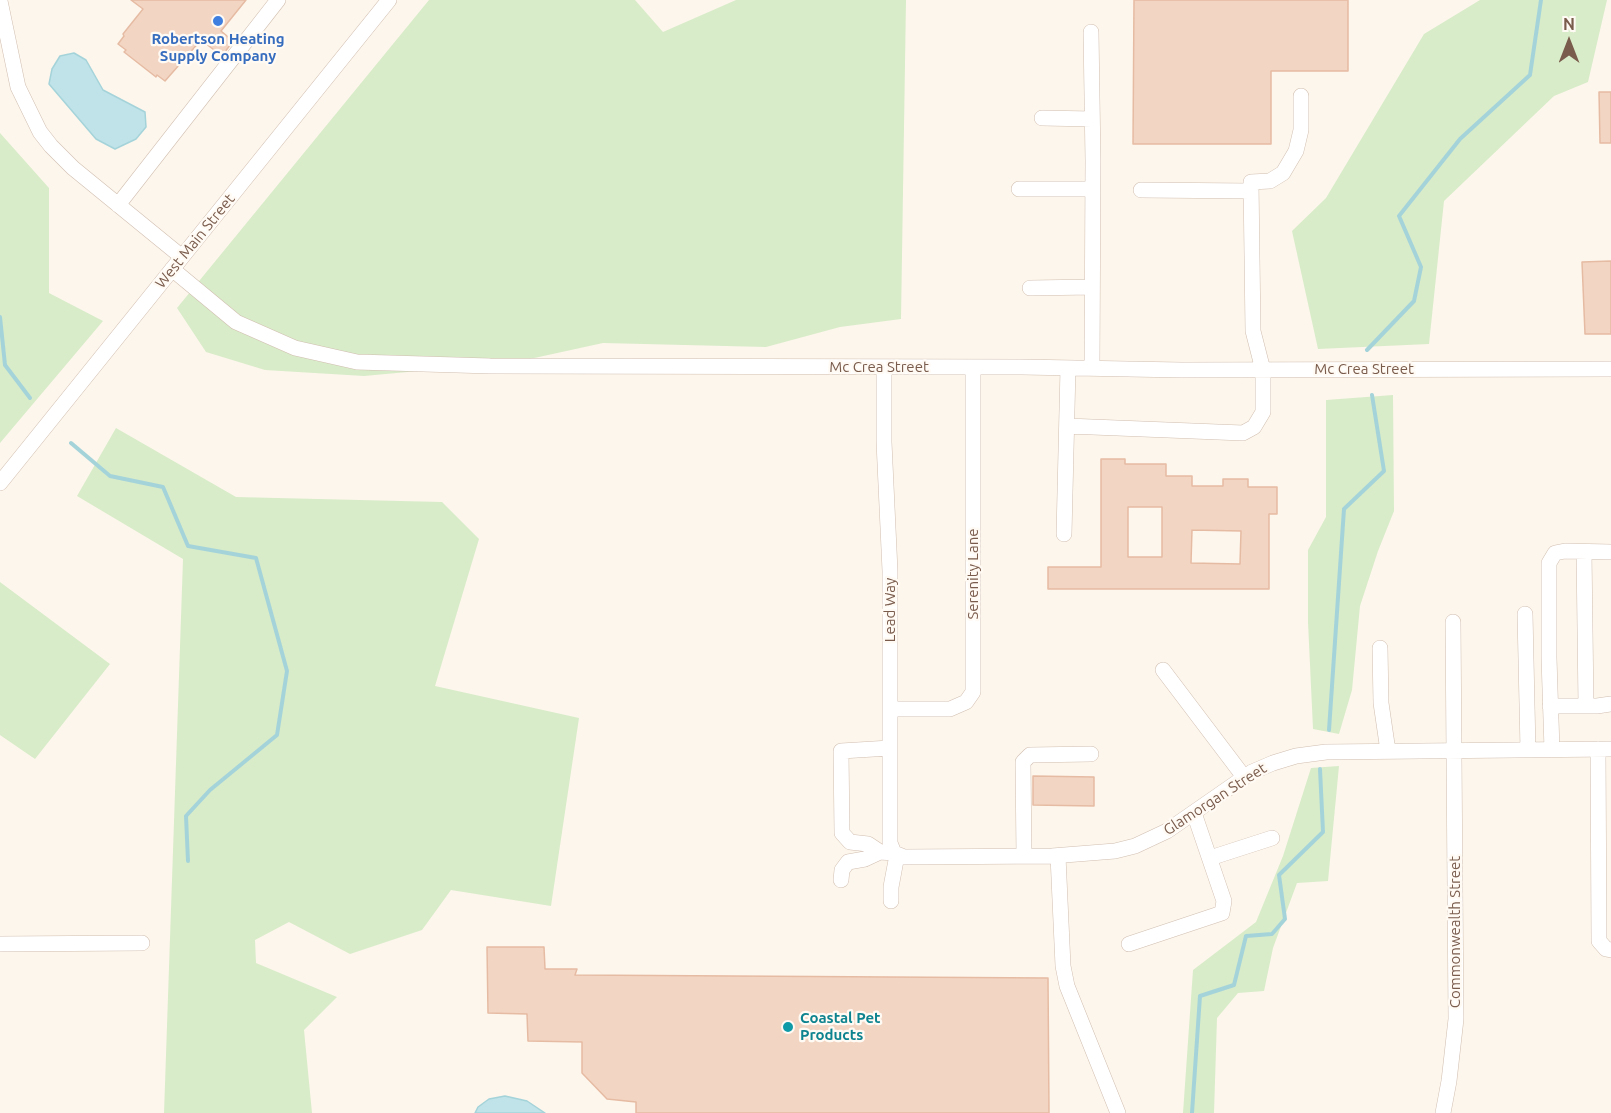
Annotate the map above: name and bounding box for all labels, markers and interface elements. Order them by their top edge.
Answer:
north arrow [1539,12,1599,72]
marker: Robertson Heating Supply Company [211,14,225,28]
text: N [1563,15,1575,33]
place label: Robertson Heating Supply Company [151,30,285,65]
street label: West Main Street [151,190,239,292]
street label: Mc Crea Street [829,358,929,376]
street label: Mc Crea Street [1314,360,1414,378]
street label: Serenity Lane [964,528,982,620]
street label: Lead Way [881,578,899,642]
street label: Glamorgan Street [1160,759,1270,839]
street label: Commonwealth Street [1446,856,1464,1008]
place label: Coastal Pet Products [800,1009,881,1044]
marker: Coastal Pet Products [781,1020,795,1034]

